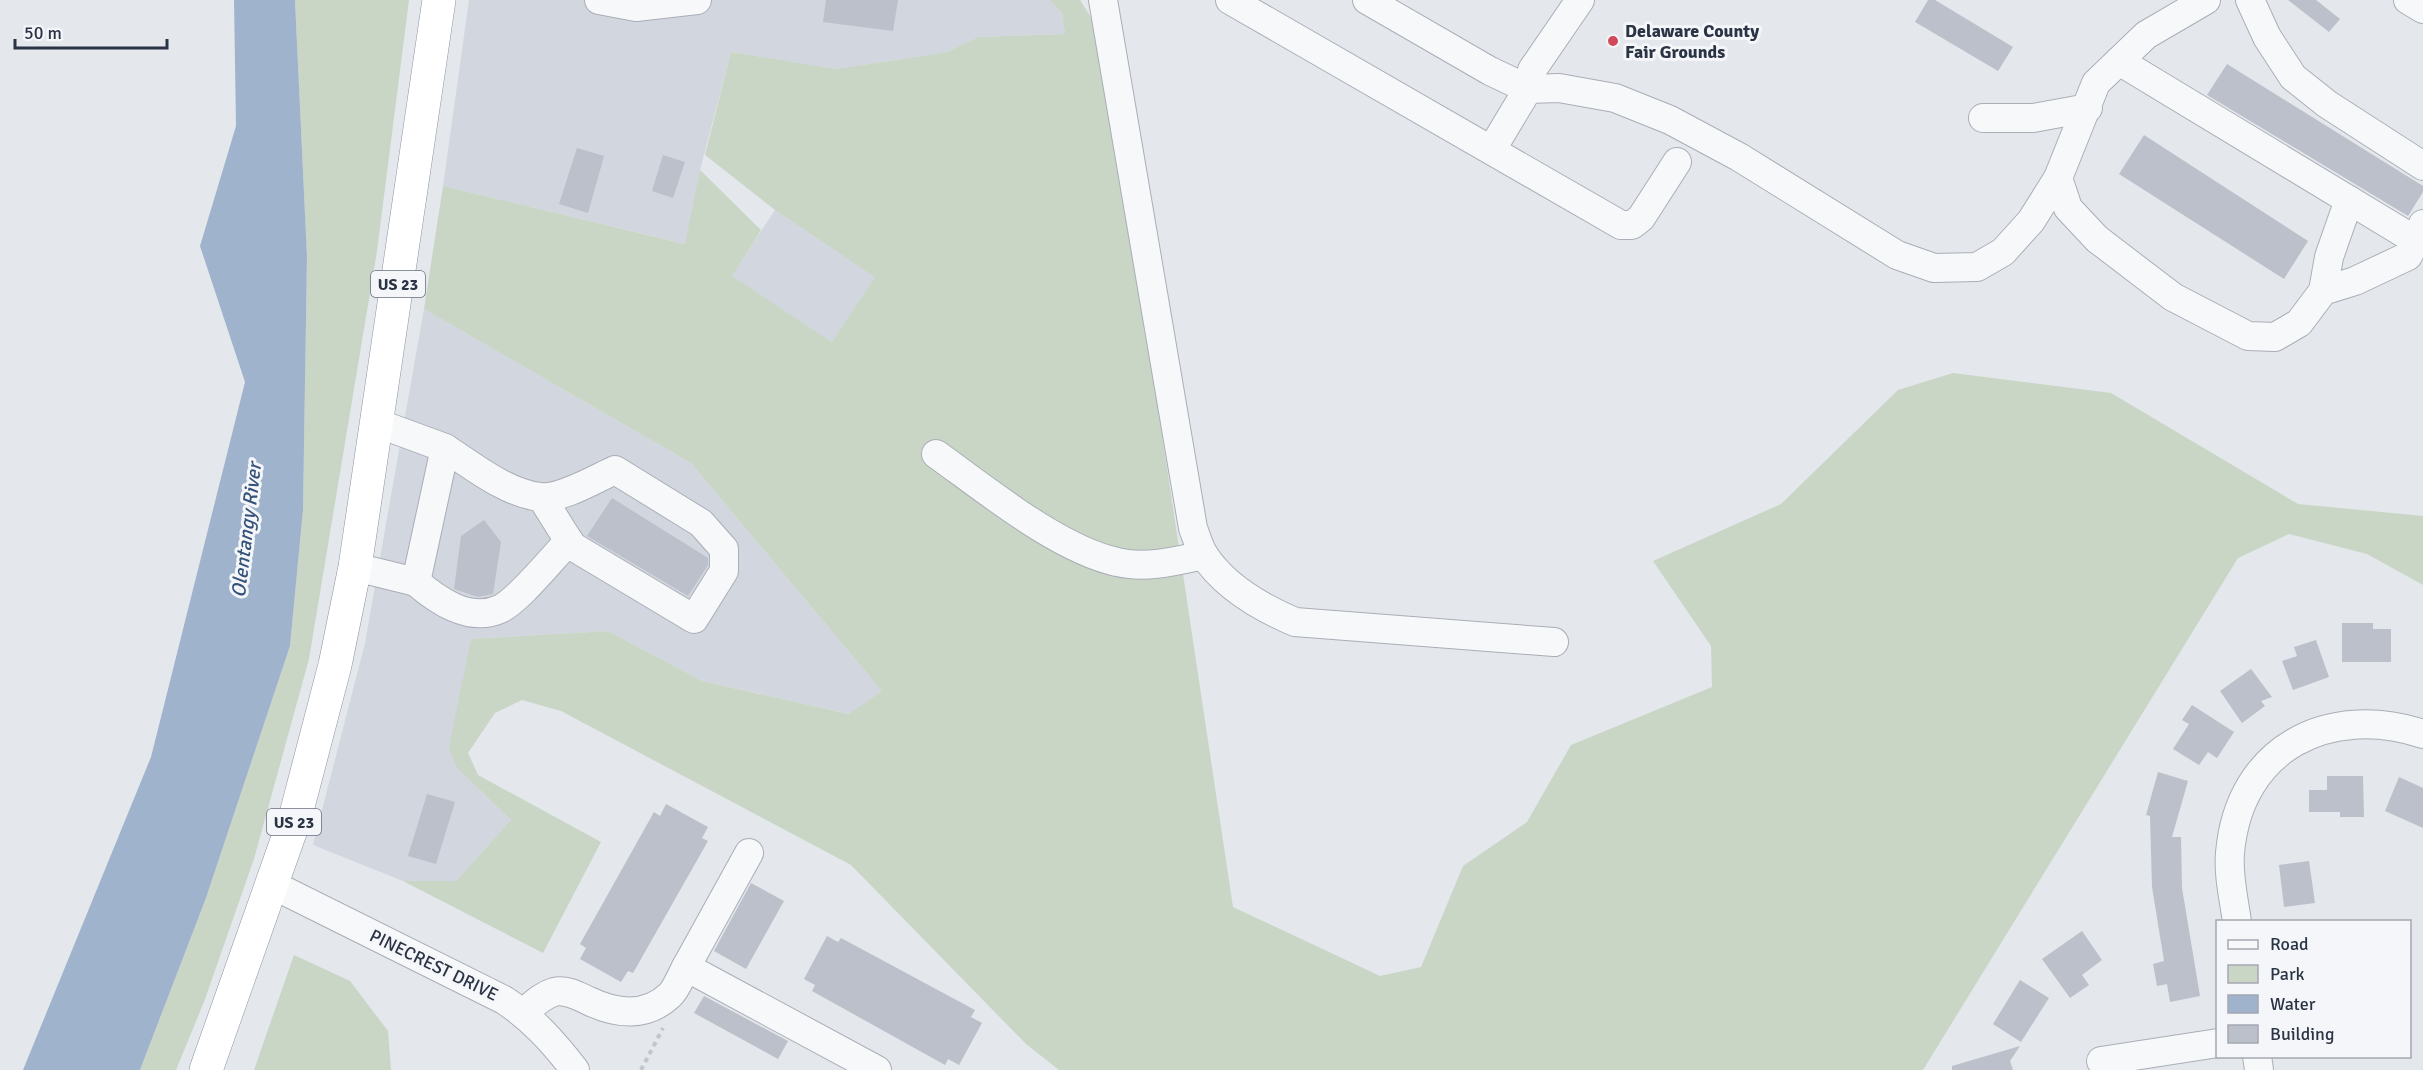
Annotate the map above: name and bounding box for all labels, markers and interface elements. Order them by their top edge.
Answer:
scale bar [15,12,166,50]
place label: Delaware County Fair Grounds [1625,20,1759,63]
text: 50 m [24,22,62,44]
marker: Delaware County Fair Grounds [1606,34,1620,48]
road number: US 23 [371,271,425,297]
water label: Olentangy River [226,459,267,599]
road number: US 23 [267,809,321,835]
legend [2216,920,2411,1058]
street label: PINECREST DRIVE [366,924,502,1006]
text: Road [2270,933,2309,955]
text: Park [2270,963,2305,985]
text: Water [2270,993,2316,1015]
text: Building [2270,1023,2334,1045]

